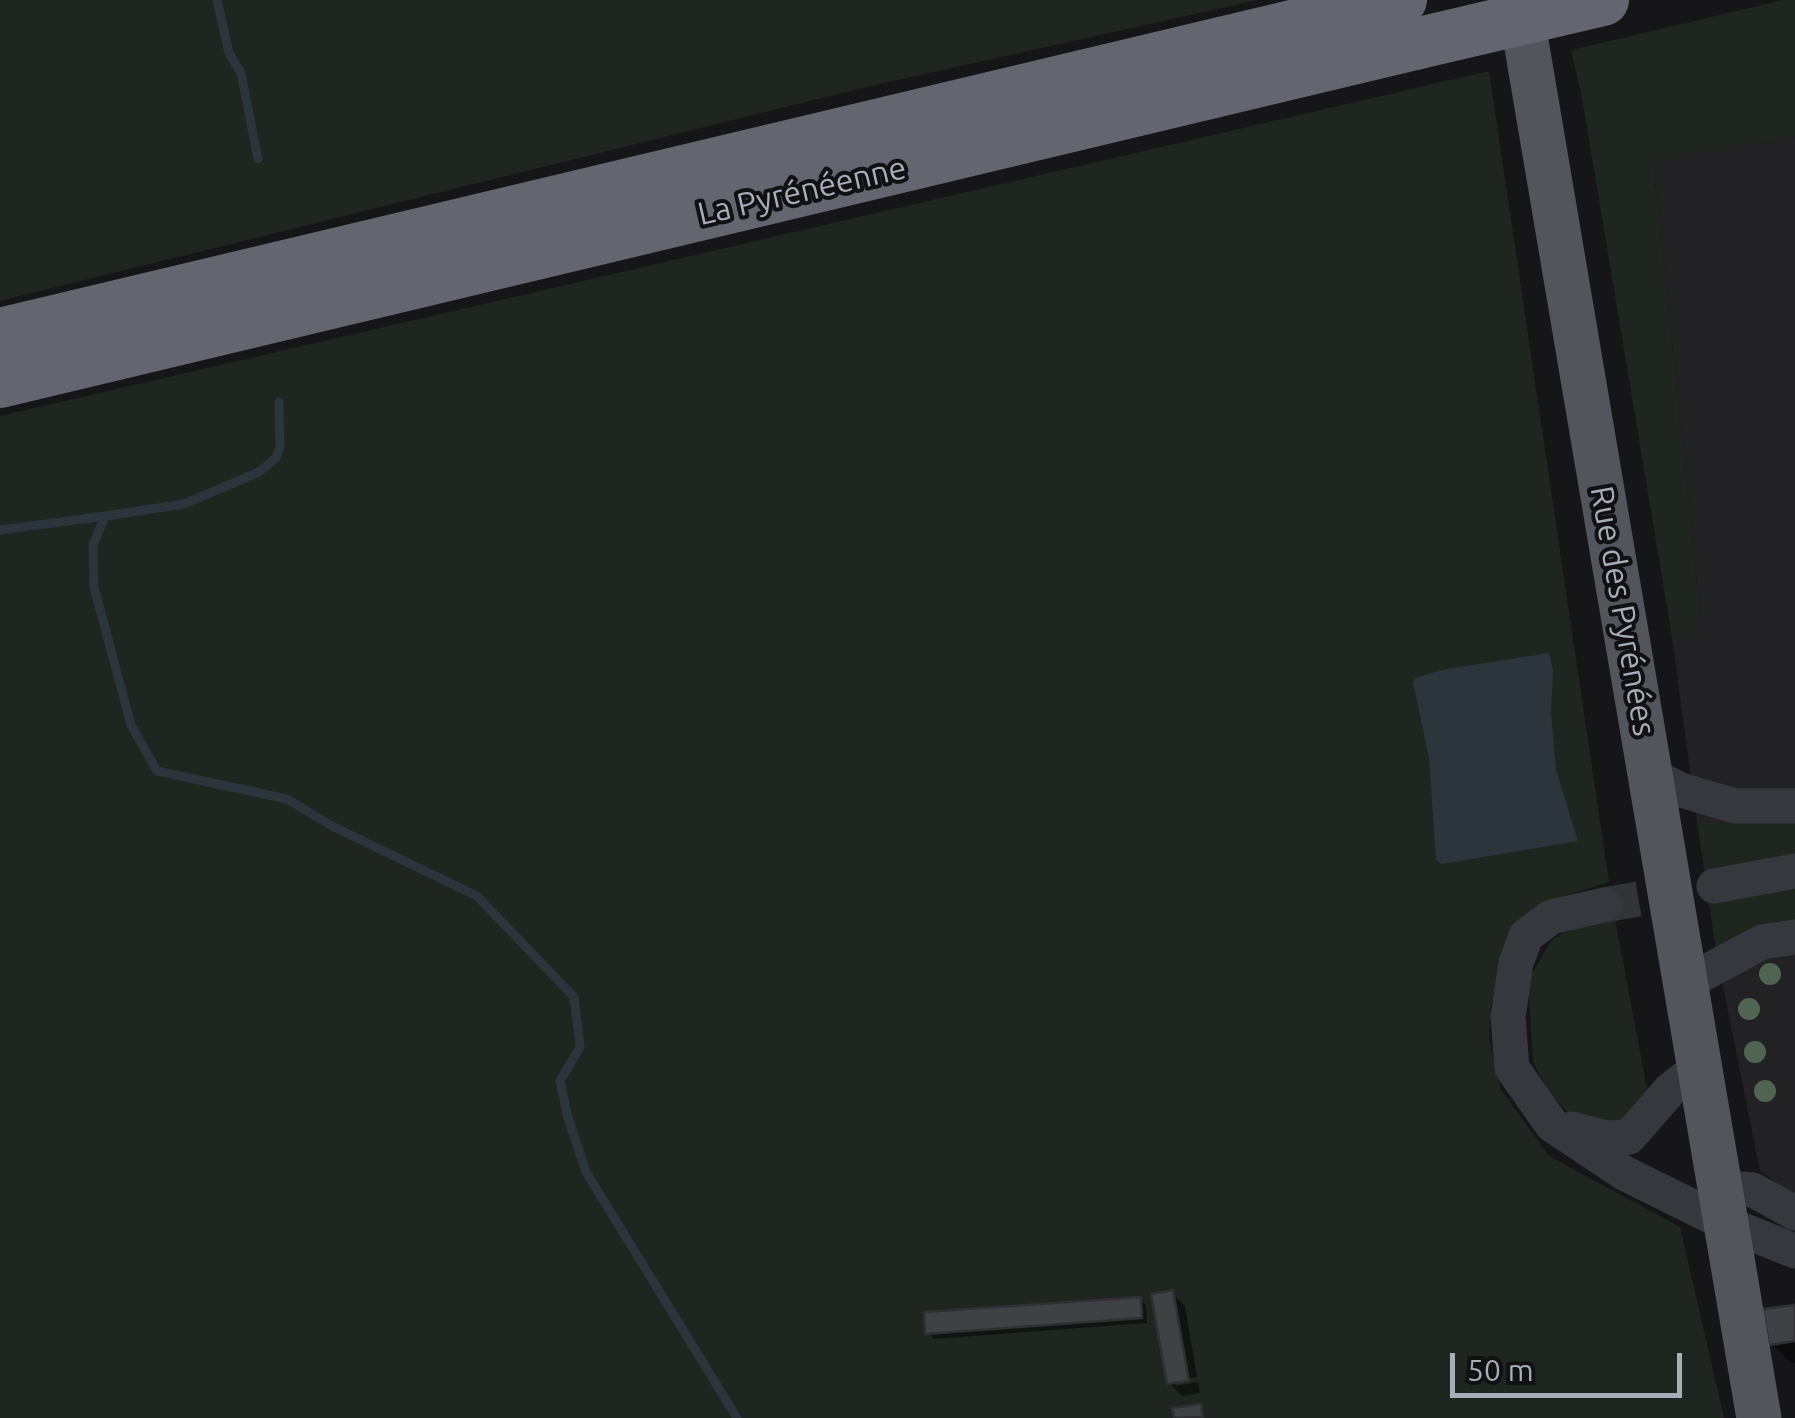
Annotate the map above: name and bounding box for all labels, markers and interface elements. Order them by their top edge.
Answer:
street label: La Pyrénéenne [694,148,910,234]
street label: Rue des Pyrénées [1582,483,1664,739]
scale bar [1455,1333,1688,1395]
text: 50 m [1467,1353,1534,1387]

